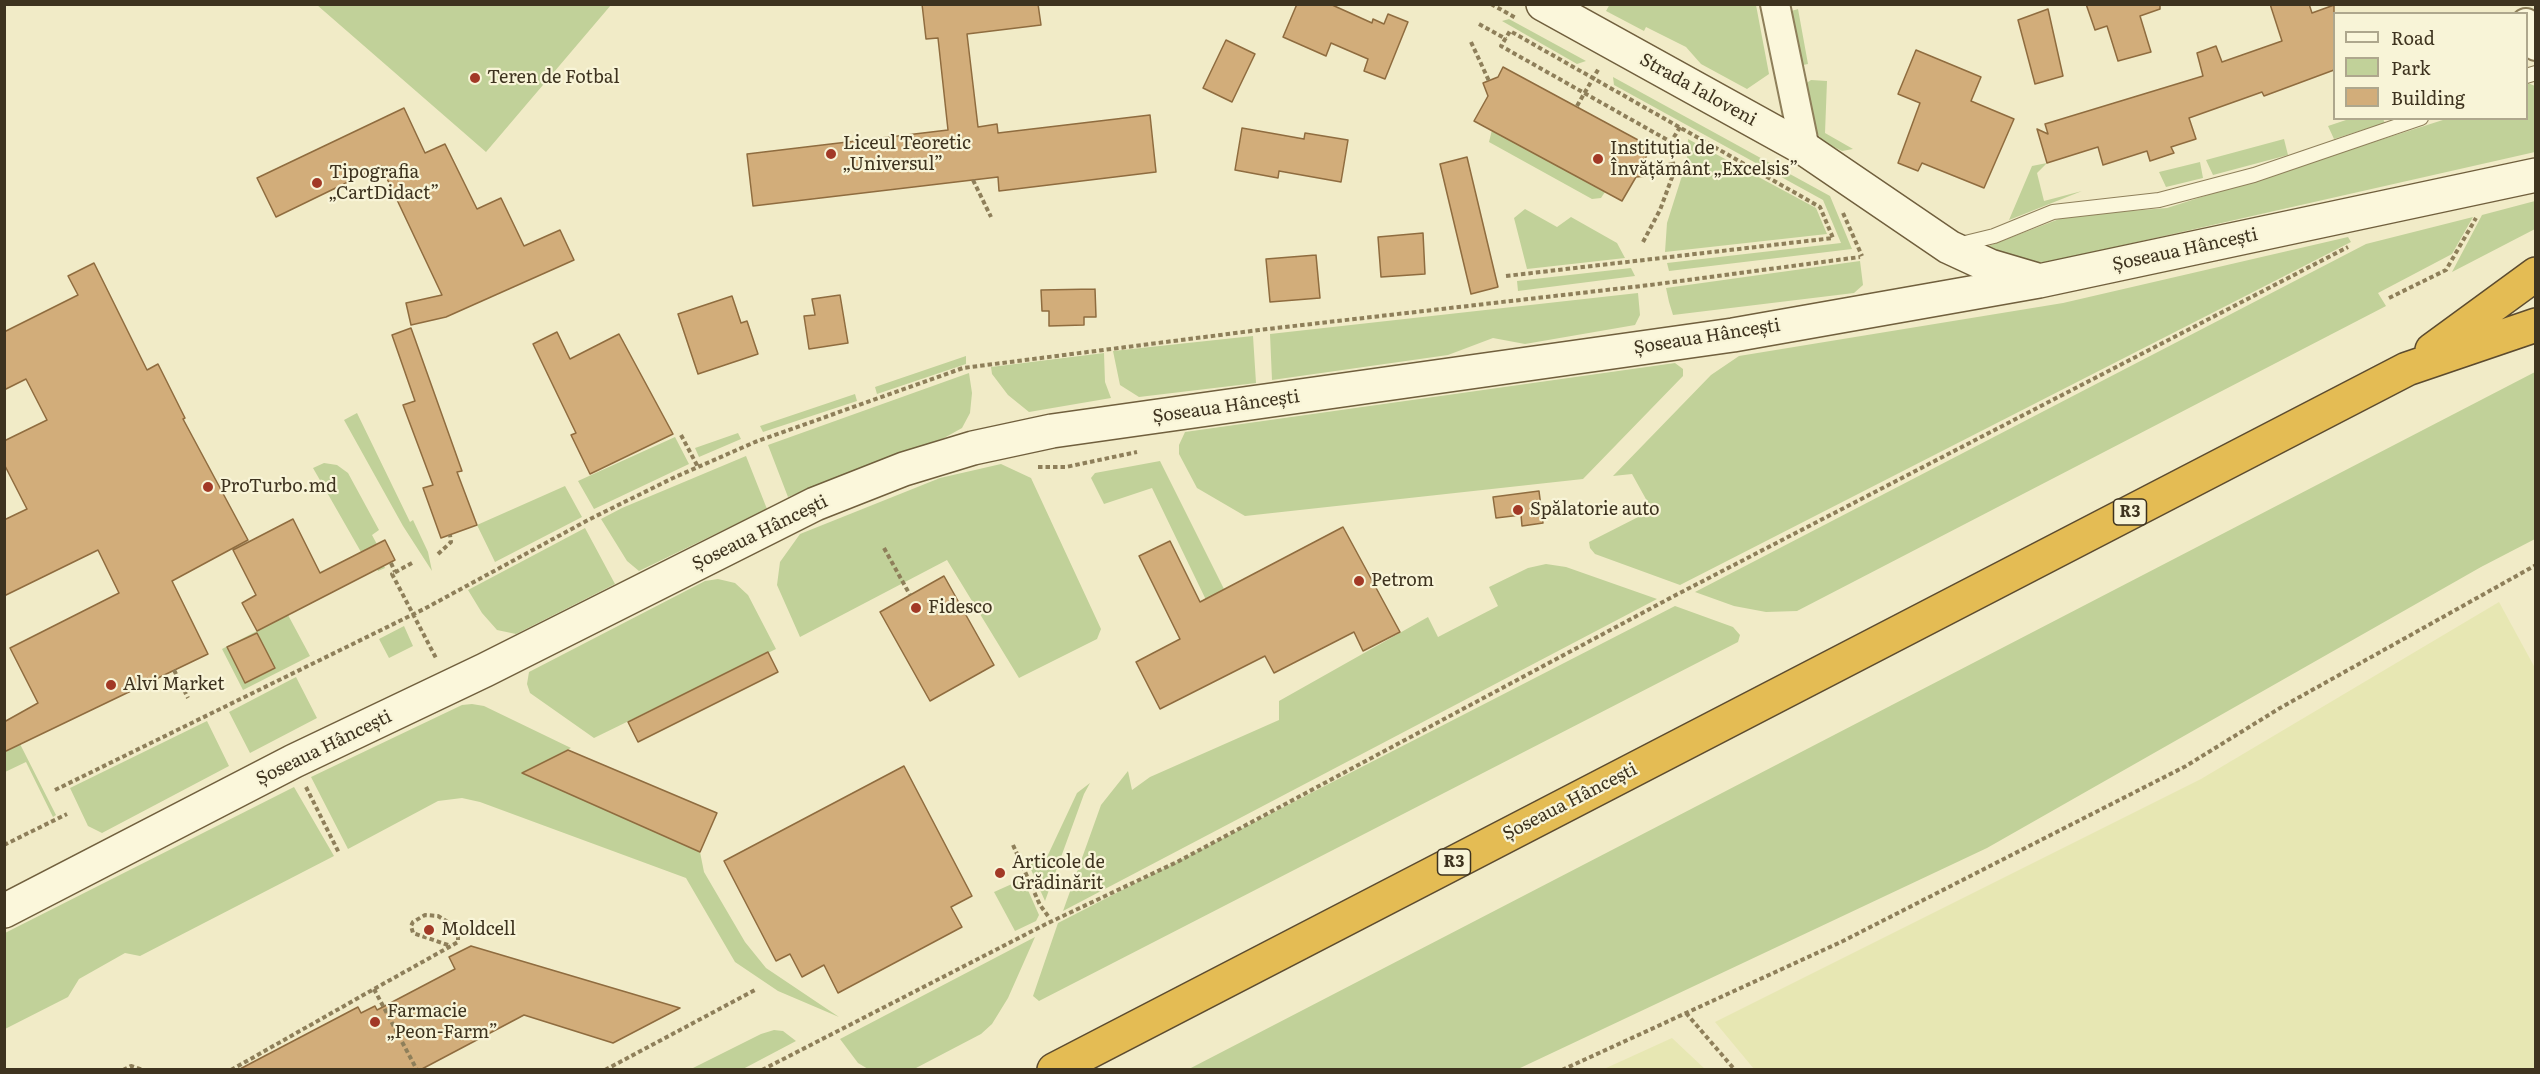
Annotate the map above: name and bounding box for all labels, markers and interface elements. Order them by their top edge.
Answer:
legend [2333,12,2528,120]
text: Road [2391,24,2435,51]
street label: Strada Ialoveni [1636,49,1760,131]
text: Park [2391,54,2430,81]
place label: Teren de Fotbal [487,67,620,89]
marker: Teren de Fotbal [468,71,482,85]
text: Building [2391,84,2465,111]
place label: Liceul Teoretic „Universul” [843,133,971,176]
place label: Instituția de Învățământ „Excelsis” [1610,138,1798,180]
marker: Liceul Teoretic „Universul” [824,147,838,161]
marker: Instituția de Învățământ „Excelsis” [1591,152,1605,166]
place label: Tipografia „CartDidact” [329,162,440,204]
marker: Tipografia „CartDidact” [310,176,324,190]
street label: Șoseaua Hâncești [2110,224,2260,276]
street label: Șoseaua Hâncești [1632,315,1782,359]
street label: Șoseaua Hâncești [1151,386,1301,428]
place label: ProTurbo.md [220,476,337,498]
marker: ProTurbo.md [201,480,215,494]
street label: Șoseaua Hâncești [689,491,831,575]
place label: Spălatorie auto [1530,499,1660,521]
road number: R3 [2114,499,2146,525]
marker: Spălatorie auto [1511,503,1525,517]
place label: Petrom [1371,570,1434,592]
marker: Petrom [1352,574,1366,588]
place label: Fidesco [928,597,992,619]
marker: Fidesco [909,601,923,615]
place label: Alvi Market [123,674,224,696]
marker: Alvi Market [104,678,118,692]
street label: Șoseaua Hâncești [253,706,395,790]
street label: Șoseaua Hâncești [1499,759,1641,845]
road number: R3 [1438,849,1470,875]
place label: Articole de Grădinărit [1012,852,1105,894]
marker: Articole de Grădinărit [993,866,1007,880]
place label: Moldcell [441,919,516,941]
marker: Moldcell [422,923,436,937]
place label: Farmacie „Peon-Farm” [387,1001,498,1044]
marker: Farmacie „Peon-Farm” [368,1015,382,1029]

